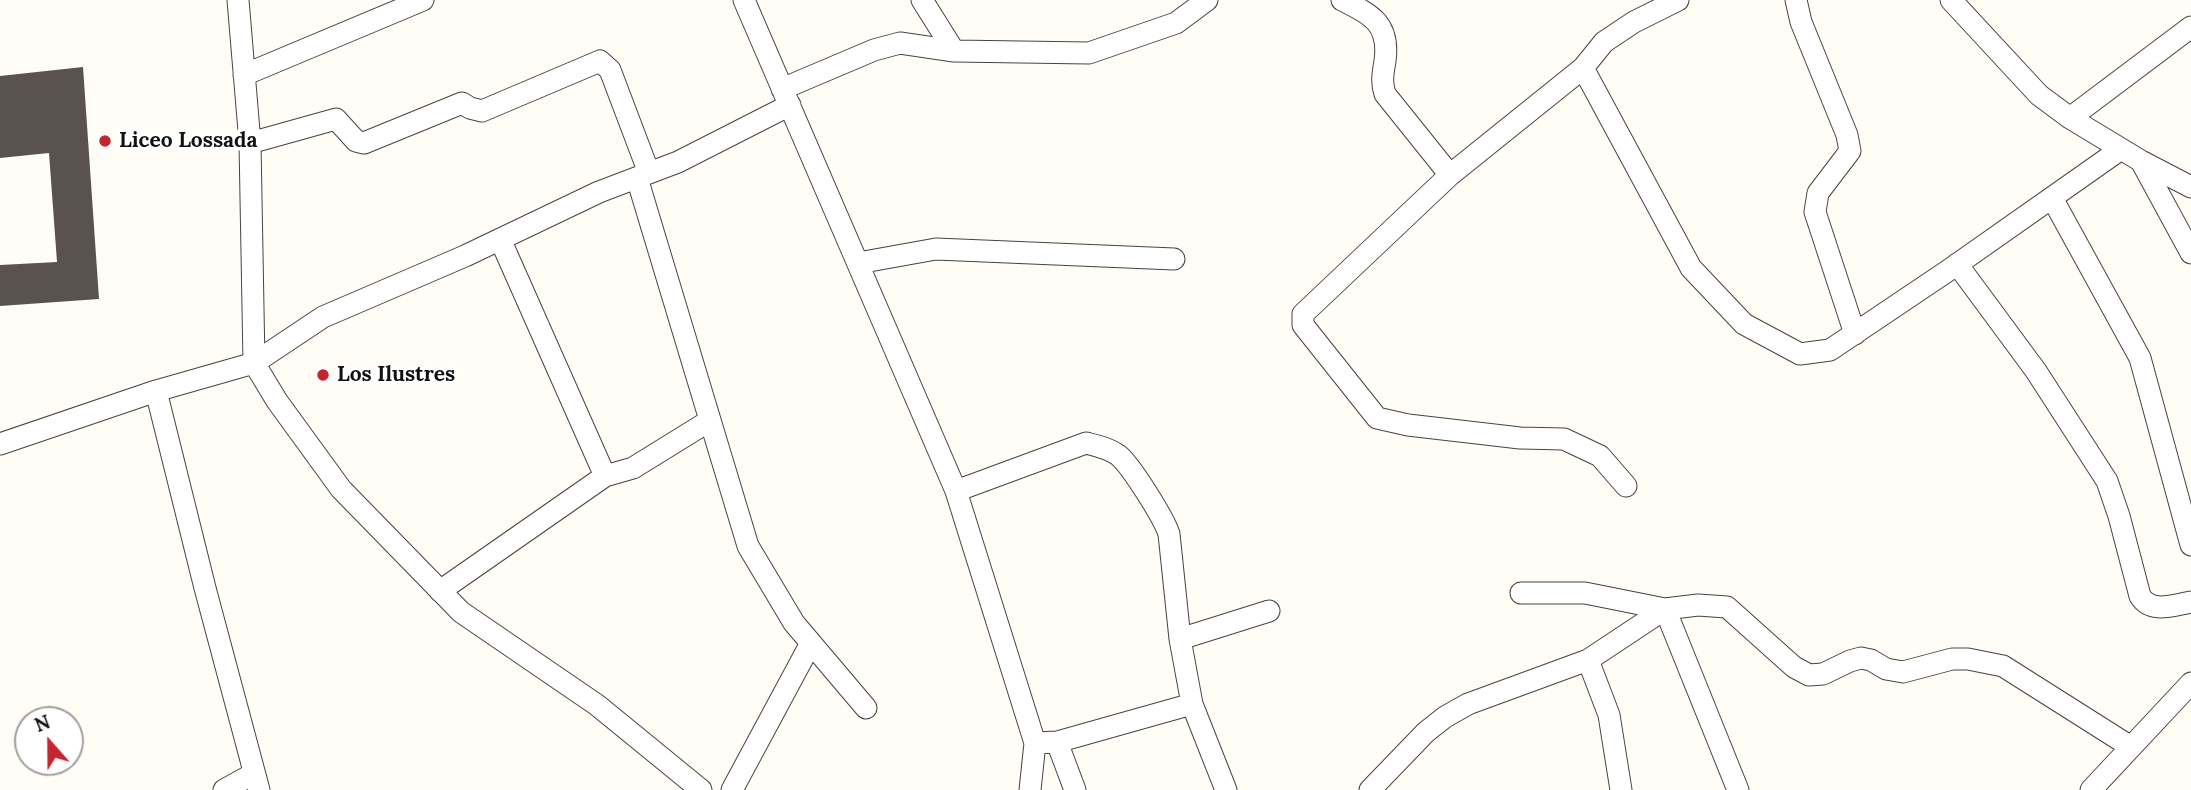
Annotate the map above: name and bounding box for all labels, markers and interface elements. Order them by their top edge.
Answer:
place label: Liceo Lossada [119,128,258,154]
marker: Liceo Lossada [97,133,113,149]
place label: Los Ilustres [337,362,455,388]
marker: Los Ilustres [315,367,331,383]
north arrow [14,706,84,776]
text: N [31,709,53,737]

